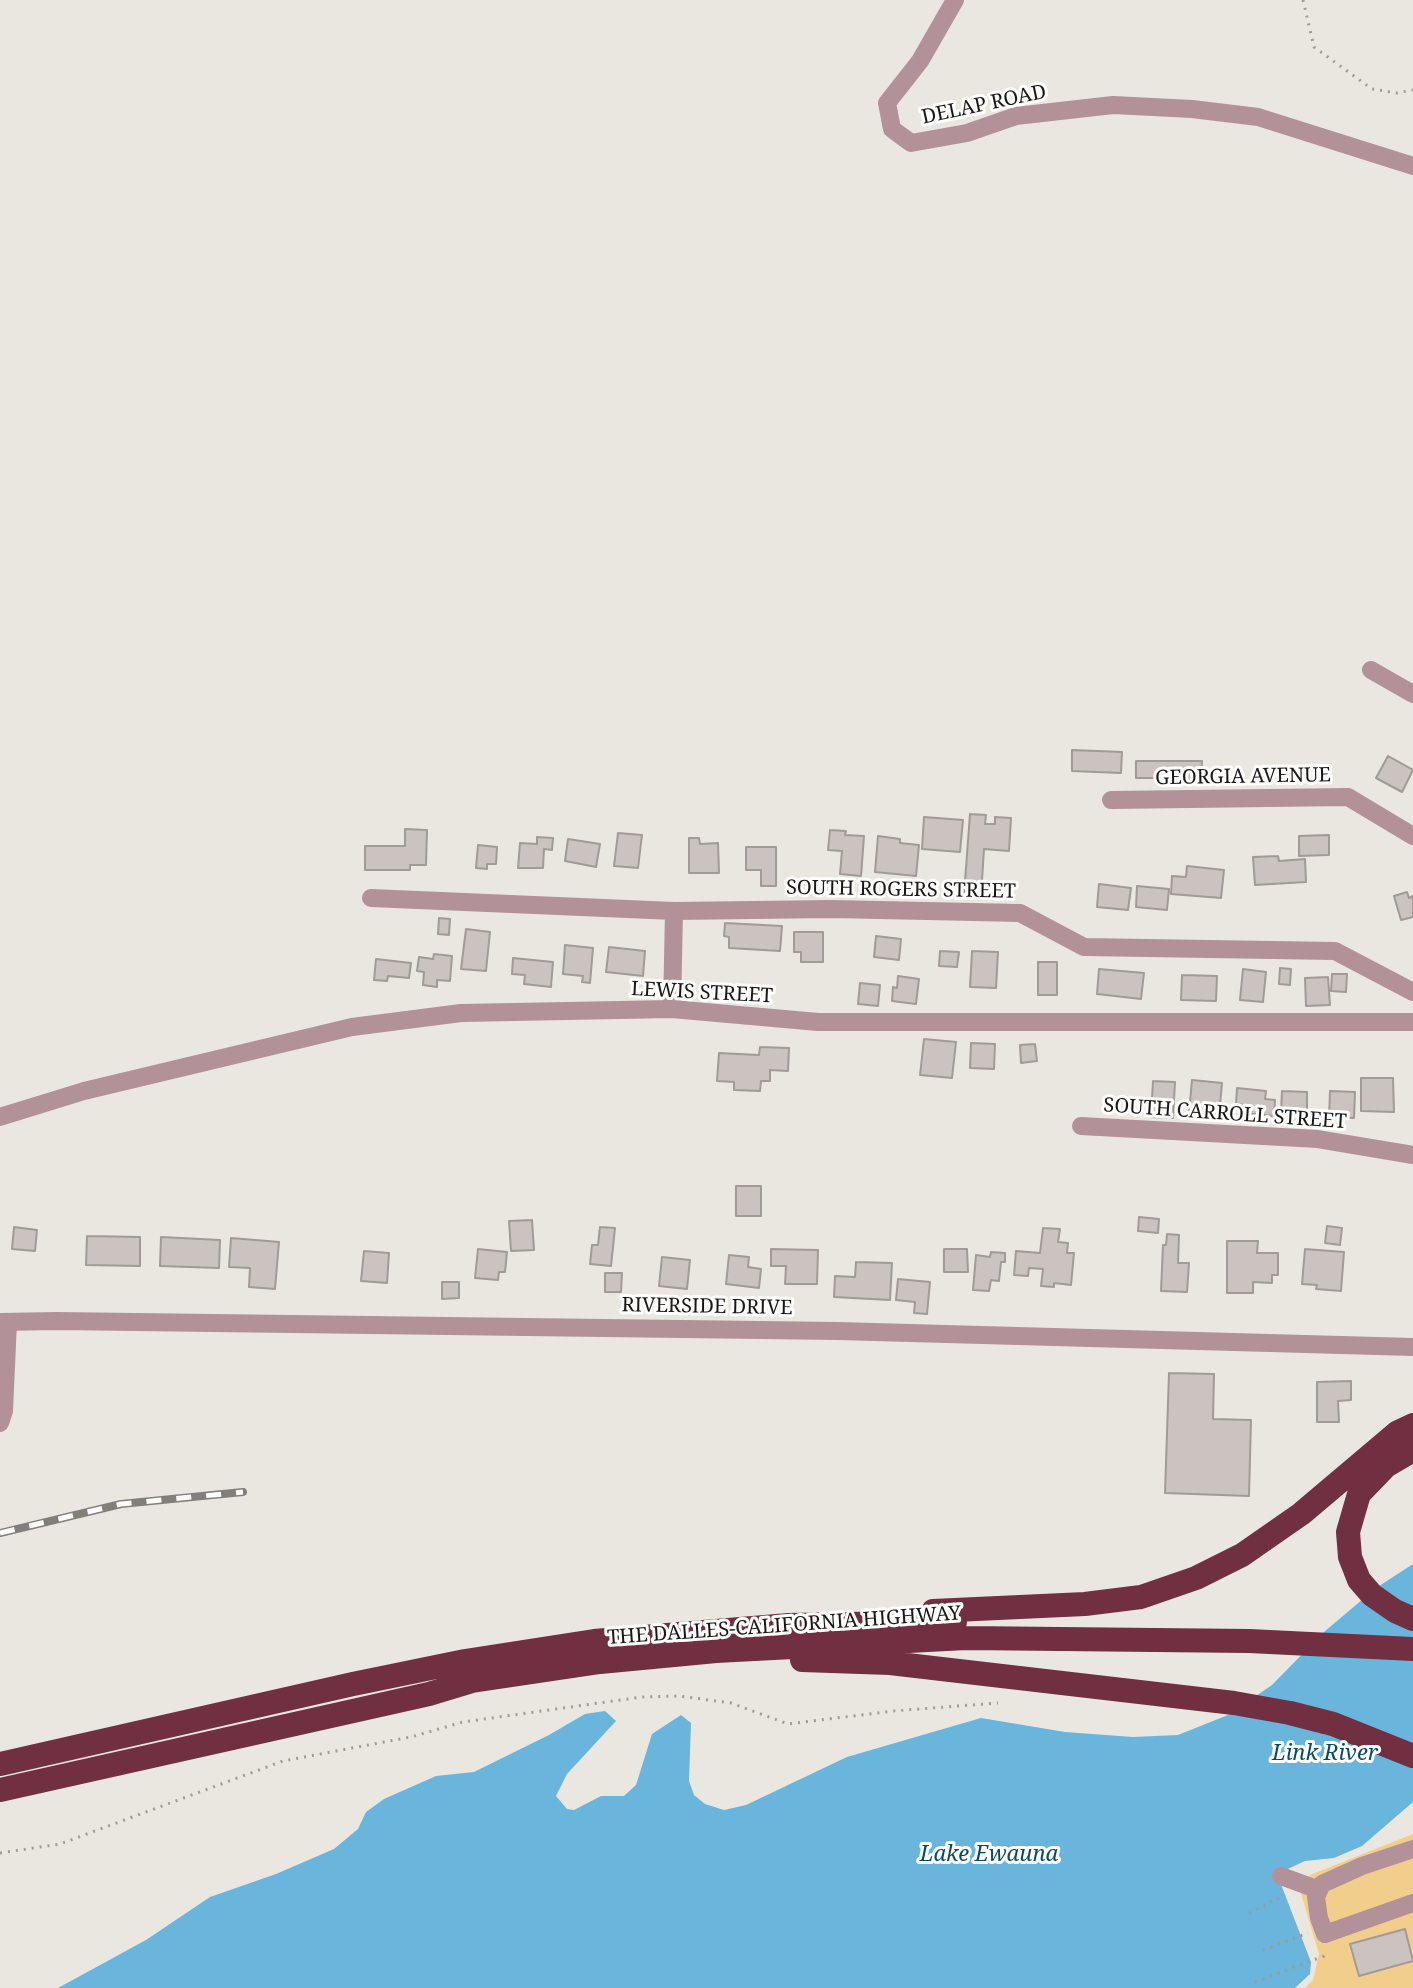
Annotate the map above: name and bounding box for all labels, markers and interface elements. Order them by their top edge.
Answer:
street label: DELAP ROAD [920,80,1048,130]
street label: GEORGIA AVENUE [1155,763,1331,791]
street label: SOUTH ROGERS STREET [786,876,1016,904]
street label: LEWIS STREET [631,977,773,1009]
street label: SOUTH CARROLL STREET [1103,1094,1347,1134]
street label: RIVERSIDE DRIVE [621,1294,793,1320]
street label: THE DALLES-CALIFORNIA HIGHWAY [606,1602,962,1650]
water label: Link River [1272,1741,1378,1767]
water label: Lake Ewauna [920,1842,1058,1868]

